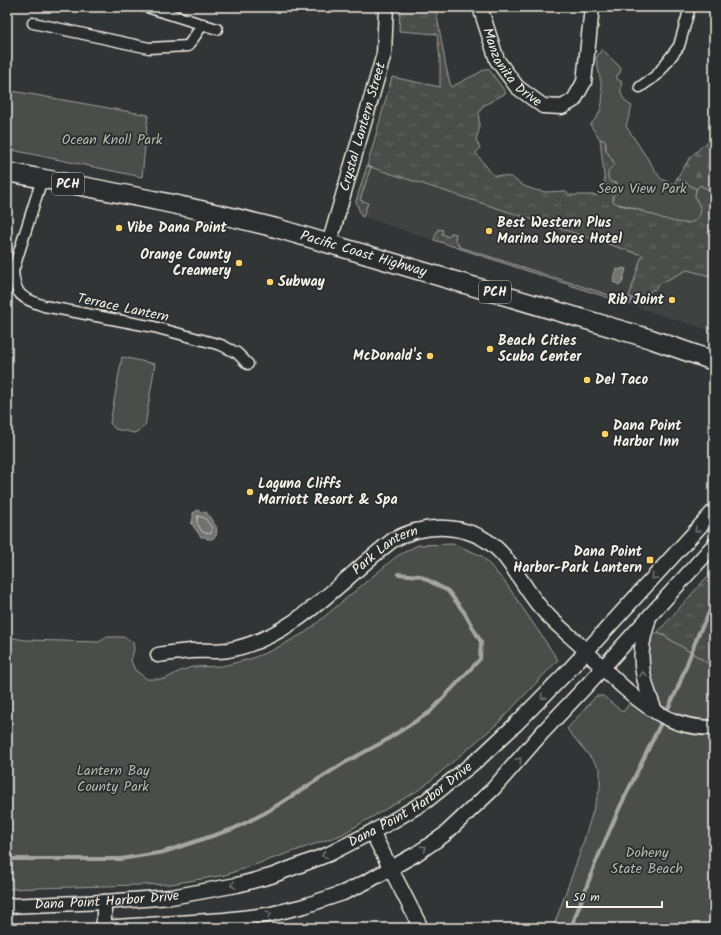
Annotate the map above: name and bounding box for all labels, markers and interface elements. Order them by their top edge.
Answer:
street label: Manzanita Drive [476,25,547,113]
street label: Crystal Lantern Street [334,59,392,194]
park label: Ocean Knoll Park [62,129,163,151]
road number: PCH [52,173,84,195]
park label: Seav View Park [597,178,687,200]
place label: Best Western Plus Marina Shores Hotel [497,212,622,250]
place label: Vibe Dana Point [127,217,227,239]
marker: Vibe Dana Point [114,223,124,233]
street label: Pacific Coast Highway [298,225,430,283]
marker: Best Western Plus Marina Shores Hotel [484,226,494,236]
place label: Orange County Creamery [140,244,232,282]
marker: Orange County Creamery [234,258,244,268]
place label: Subway [278,271,326,293]
marker: Subway [265,277,275,287]
road number: PCH [479,281,511,303]
street label: Terrace Lantern [75,288,171,328]
place label: Rib Joint [608,289,665,311]
marker: Rib Joint [667,295,677,305]
place label: Beach Cities Scuba Center [498,330,582,368]
marker: Beach Cities Scuba Center [485,344,495,354]
place label: McDonald's [353,345,422,367]
marker: McDonald's [425,351,435,361]
place label: Del Taco [595,369,649,391]
marker: Del Taco [582,375,592,385]
place label: Dana Point Harbor Inn [613,415,682,453]
marker: Dana Point Harbor Inn [600,429,610,439]
place label: Laguna Cliffs Marriott Resort & Spa [258,473,398,511]
marker: Laguna Cliffs Marriott Resort & Spa [245,487,255,497]
street label: Park Lantern [347,520,421,580]
one-way arrow [694,525,702,533]
place label: Dana Point Harbor-Park Lantern [513,541,643,579]
marker: Dana Point Harbor-Park Lantern [645,555,655,565]
one-way arrow [651,572,658,580]
one-way arrow [639,671,648,677]
one-way arrow [540,692,548,700]
street label: Dana Point Harbor Drive [344,756,478,853]
one-way arrow [514,757,521,765]
park label: Lantern Bay County Park [76,760,150,798]
park label: Doheny State Beach [611,842,683,880]
one-way arrow [420,845,427,853]
one-way arrow [321,851,328,859]
one-way arrow [230,881,236,889]
scale bar [567,883,662,909]
street label: Dana Point Harbor Drive [34,885,182,916]
text: 50 m [573,888,600,907]
one-way arrow [265,910,272,919]

